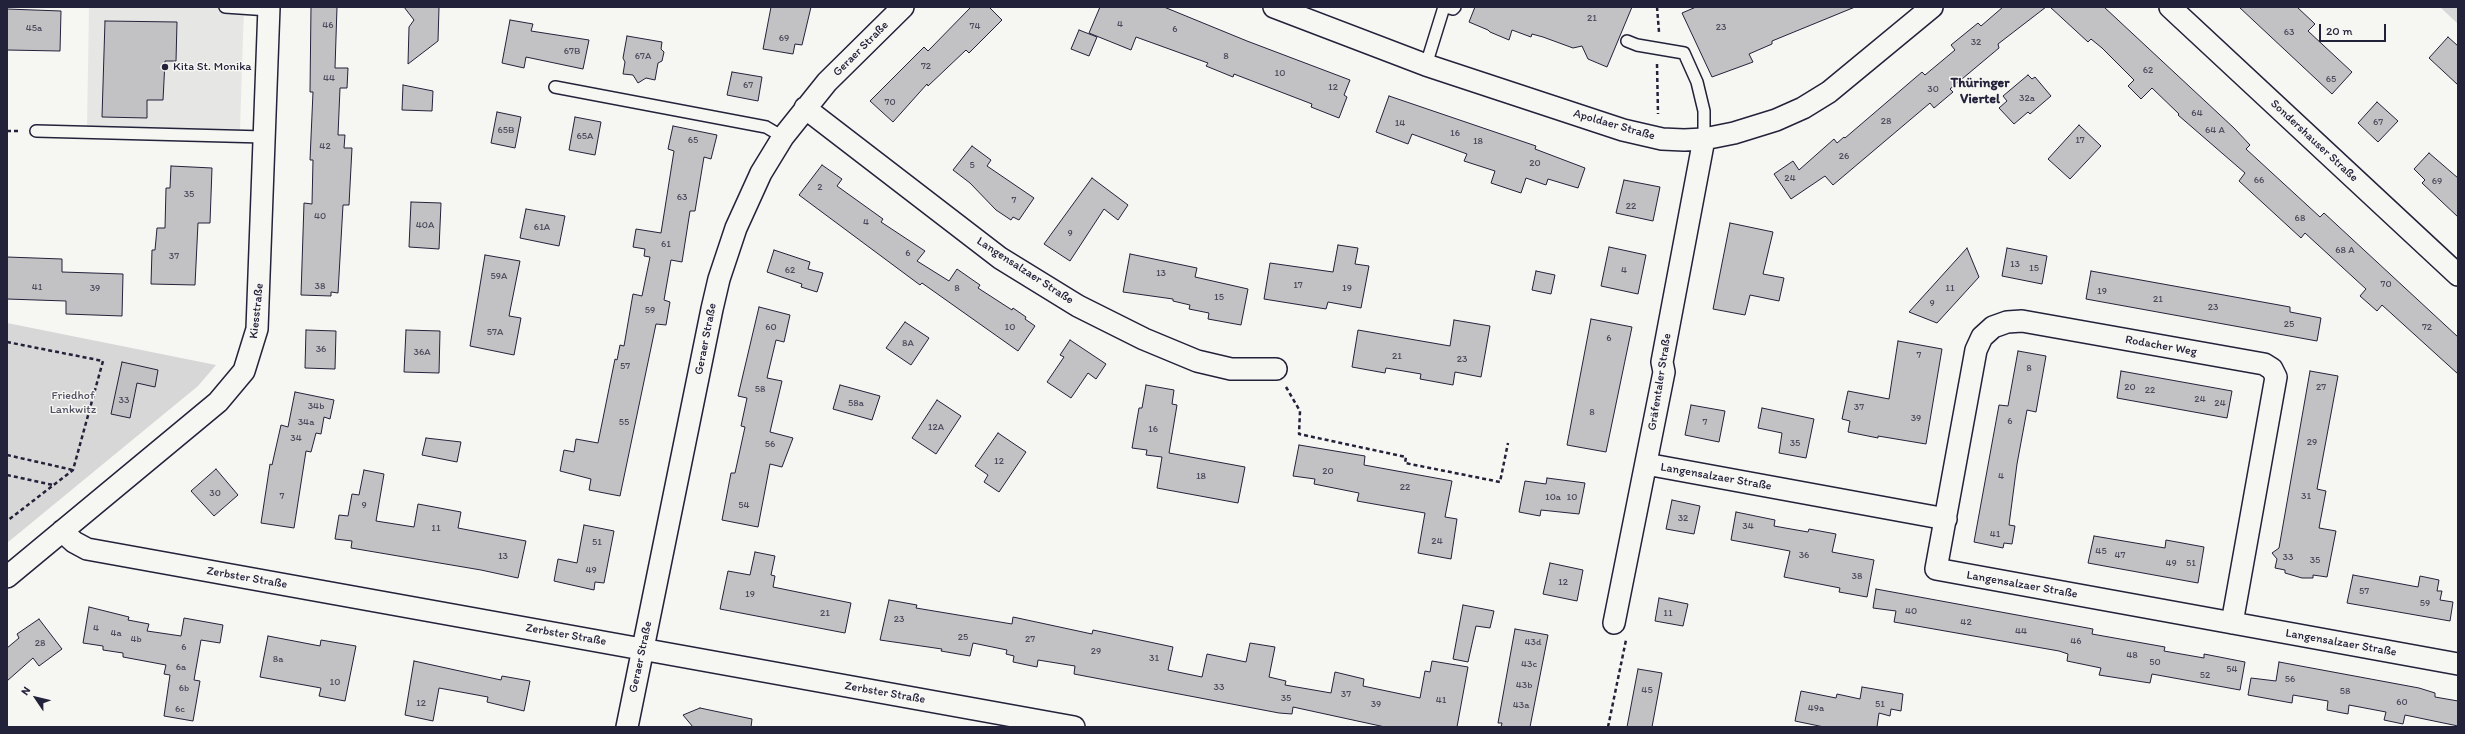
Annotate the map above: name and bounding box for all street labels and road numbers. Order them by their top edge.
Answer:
street label: Geraer Straße [830,18,892,80]
street label: Sondershauser Straße [2267,97,2361,185]
street label: Apoldaer Straße [1571,106,1657,144]
street label: Langensalzaer Straße [974,234,1076,308]
street label: Kiesstraße [247,283,267,339]
street label: Geraer Straße [692,302,720,376]
street label: Gräfentaler Straße [1645,332,1675,432]
street label: Rodacher Weg [2124,333,2198,359]
street label: Langensalzaer Straße [1659,460,1773,494]
street label: Zerbster Straße [206,564,288,592]
street label: Langensalzaer Straße [1965,568,2079,602]
street label: Geraer Straße [626,620,656,694]
street label: Zerbster Straße [525,621,607,649]
street label: Langensalzaer Straße [2284,626,2398,660]
street label: Zerbster Straße [844,679,926,707]

